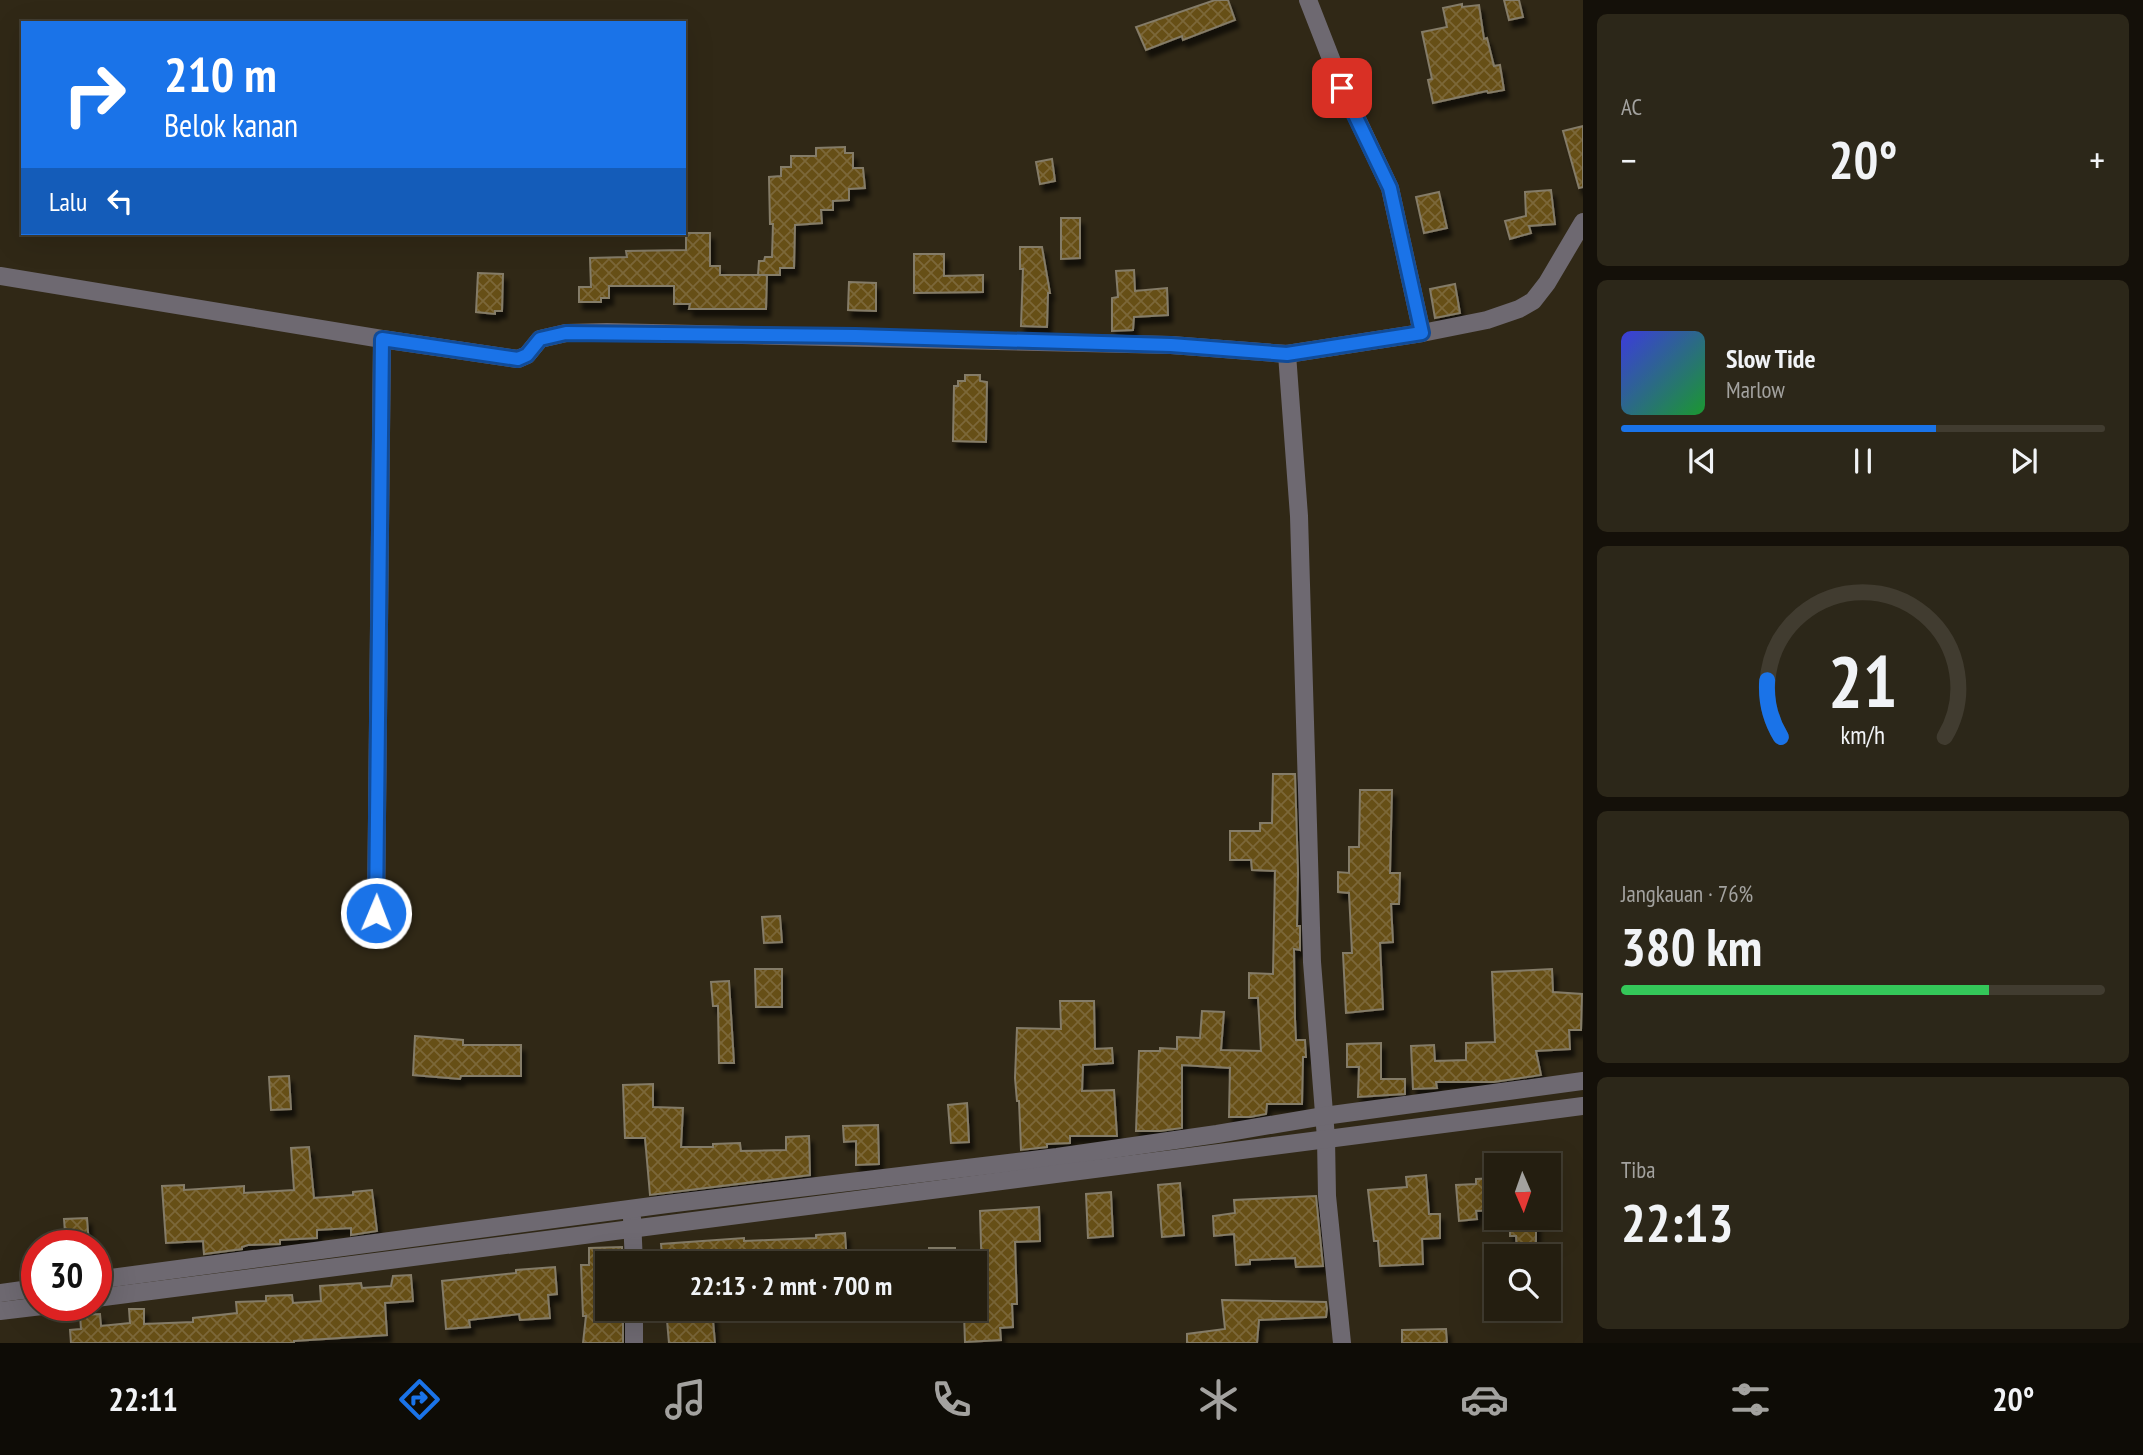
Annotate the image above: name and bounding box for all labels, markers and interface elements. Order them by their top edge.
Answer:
text: 210 m [164,42,277,106]
icon: right [49,49,140,140]
pin [1312,58,1372,118]
icon: arrive [1323,69,1361,107]
text: AC [1621,92,1642,121]
text: Belok kanan [164,104,298,146]
text: 20° [1829,126,1897,193]
text: − [1621,135,1637,184]
text: + [2089,135,2105,184]
icon: left [101,182,139,220]
text: Lalu [49,185,87,218]
text: Slow Tide [1726,342,1816,375]
text: Marlow [1726,375,1785,404]
icon: previous [1683,442,1721,480]
icon: pause [1844,442,1882,480]
icon: next [2005,442,2043,480]
text: 21 [1828,634,1898,728]
text: km/h [1841,719,1885,751]
position arrow [339,876,413,950]
text: Jangkauan · 76% [1621,879,1753,908]
text: 380 km [1621,913,1762,980]
north arrow [1484,1153,1561,1230]
map controls [1484,1153,1561,1321]
text: Tiba [1621,1155,1655,1184]
text: 22:13 [1621,1189,1733,1256]
speed limit sign: 30 [21,1230,112,1321]
button: search [1484,1244,1561,1321]
text: 22:13 · 2 mnt · 700 m [690,1269,892,1302]
icon: directions [395,1375,444,1424]
icon: music [661,1375,710,1424]
icon: phone [927,1375,976,1424]
icon: climate [1194,1375,1243,1424]
icon: car [1460,1375,1509,1424]
icon: filters [1726,1375,1775,1424]
text: 22:11 [109,1378,178,1420]
text: 20° [1992,1378,2034,1420]

